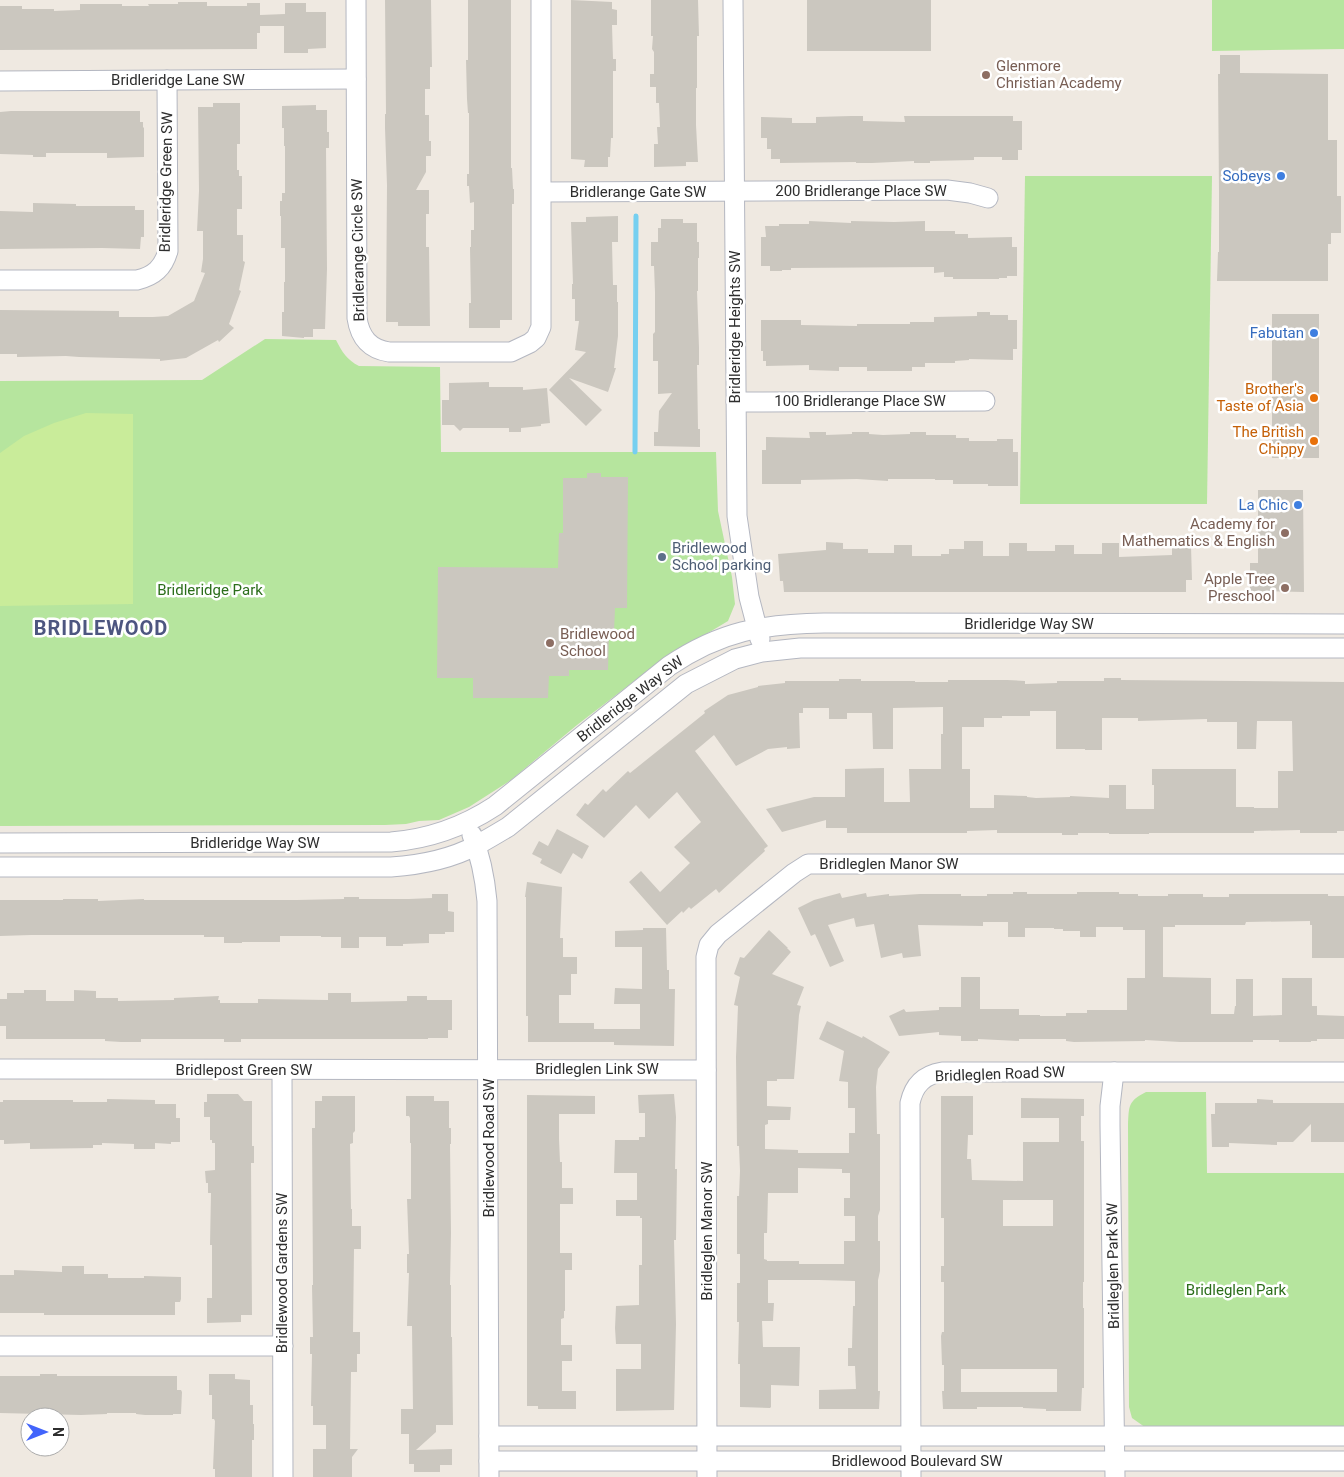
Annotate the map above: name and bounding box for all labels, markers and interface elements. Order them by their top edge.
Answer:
place label: Glenmore Christian Academy [996,57,1122,92]
marker: Glenmore Christian Academy [980,69,992,81]
street label: Bridleridge Lane SW [111,71,245,89]
street label: Bridleridge Green SW [156,111,176,253]
place label: Sobeys [1222,167,1271,185]
marker: Sobeys [1275,170,1287,182]
street label: Bridlerange Circle SW [348,178,368,322]
street label: 200 Bridlerange Place SW [775,182,947,200]
street label: Bridlerange Gate SW [570,183,706,201]
street label: Bridleridge Heights SW [726,251,744,404]
place label: Fabutan [1250,324,1304,342]
marker: Fabutan [1308,327,1320,339]
place label: Brother's Taste of Asia [1217,380,1304,415]
street label: 100 Bridlerange Place SW [774,392,946,410]
marker: Brother's Taste of Asia [1308,392,1320,404]
place label: The British Chippy [1232,423,1304,458]
marker: The British Chippy [1308,435,1320,447]
place label: La Chic [1239,496,1288,514]
marker: La Chic [1292,499,1304,511]
place label: Academy for Mathematics & English [1122,515,1275,550]
marker: Academy for Mathematics & English [1279,527,1291,539]
place label: Bridlewood School parking [672,539,771,574]
marker: Bridlewood School parking [656,551,668,563]
place label: Apple Tree Preschool [1204,570,1275,605]
park label: Bridleridge Park [157,581,263,599]
marker: Apple Tree Preschool [1279,582,1291,594]
street label: Bridleridge Way SW [964,615,1094,633]
district label: BRIDLEWOOD [34,616,168,640]
place label: Bridlewood School [560,625,635,660]
marker: Bridlewood School [544,637,556,649]
street label: Bridleridge Way SW [573,652,687,746]
street label: Bridleridge Way SW [190,834,320,852]
street label: Bridleglen Manor SW [819,855,959,873]
street label: Bridleglen Link SW [535,1060,659,1078]
street label: Bridlepost Green SW [176,1061,312,1079]
street label: Bridleglen Road SW [934,1063,1066,1085]
street label: Bridlewood Road SW [480,1078,498,1218]
street label: Bridleglen Manor SW [698,1161,716,1301]
street label: Bridlewood Gardens SW [273,1193,291,1353]
street label: Bridleglen Park SW [1103,1203,1123,1329]
park label: Bridleglen Park [1186,1281,1287,1299]
north arrow [20,1407,70,1457]
text: N [50,1427,66,1437]
street label: Bridlewood Boulevard SW [831,1452,1003,1470]

